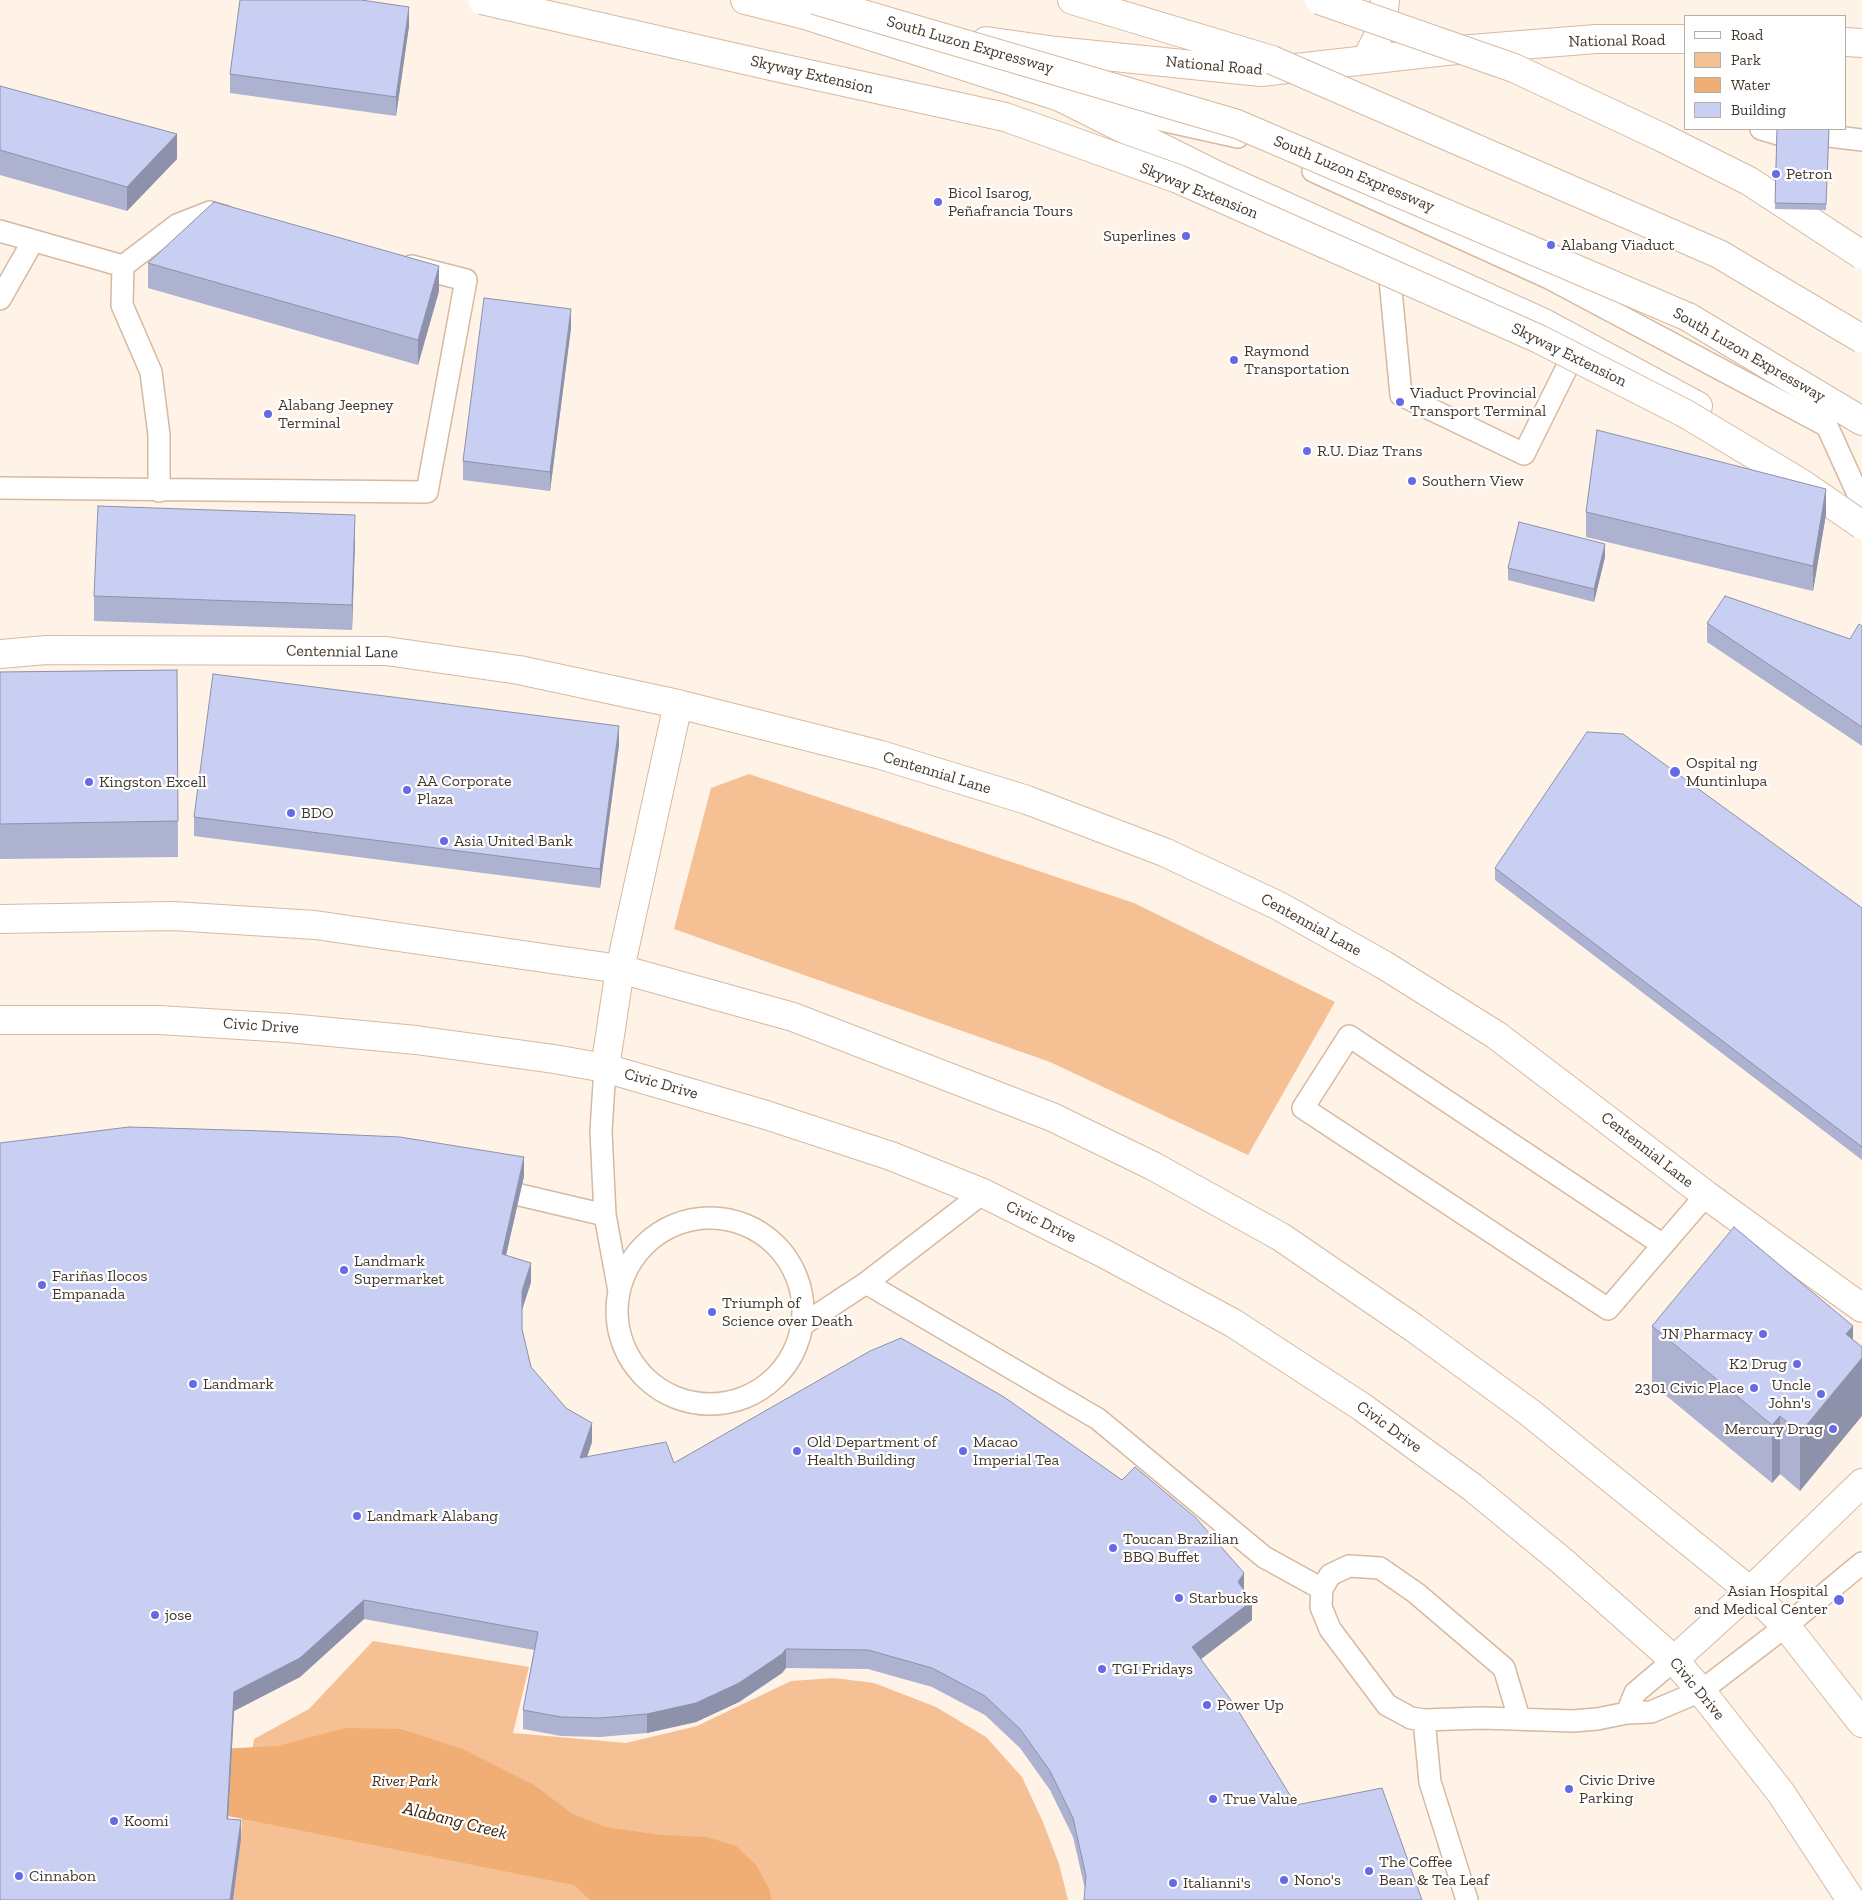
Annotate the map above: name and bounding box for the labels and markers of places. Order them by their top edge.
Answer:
place label: Petron [1786,164,1832,184]
marker: Petron [1770,168,1782,180]
place label: Bicol Isarog, Peñafrancia Tours [948,183,1073,221]
marker: Bicol Isarog, Peñafrancia Tours [932,196,944,208]
place label: Superlines [1103,226,1176,246]
marker: Superlines [1180,230,1192,242]
place label: Alabang Viaduct [1561,235,1675,255]
marker: Alabang Viaduct [1545,239,1557,251]
place label: Raymond Transportation [1244,341,1349,379]
marker: Raymond Transportation [1228,354,1240,366]
place label: Viaduct Provincial Transport Terminal [1410,383,1546,421]
place label: Alabang Jeepney Terminal [278,395,394,433]
marker: Viaduct Provincial Transport Terminal [1394,396,1406,408]
marker: Alabang Jeepney Terminal [262,408,274,420]
place label: R.U. Diaz Trans [1317,441,1422,461]
marker: R.U. Diaz Trans [1301,445,1313,457]
place label: Southern View [1422,471,1524,491]
marker: Southern View [1406,475,1418,487]
place label: Ospital ng Muntinlupa [1686,753,1767,791]
marker: Ospital ng Muntinlupa [1668,765,1682,779]
place label: AA Corporate Plaza [417,771,512,809]
place label: Kingston Excell [99,772,206,792]
marker: Kingston Excell [83,776,95,788]
marker: AA Corporate Plaza [401,784,413,796]
place label: BDO [301,803,334,823]
marker: BDO [285,807,297,819]
place label: Asia United Bank [454,831,573,851]
marker: Asia United Bank [438,835,450,847]
place label: Landmark Supermarket [354,1251,444,1289]
marker: Landmark Supermarket [338,1264,350,1276]
place label: Fariñas Ilocos Empanada [52,1266,147,1304]
marker: Fariñas Ilocos Empanada [36,1279,48,1291]
place label: Triumph of Science over Death [722,1293,853,1331]
marker: Triumph of Science over Death [706,1306,718,1318]
place label: JN Pharmacy [1661,1324,1753,1344]
marker: JN Pharmacy [1757,1328,1769,1340]
place label: K2 Drug [1729,1354,1787,1374]
marker: K2 Drug [1791,1358,1803,1370]
place label: Landmark [203,1374,274,1394]
place label: Uncle John's [1768,1375,1811,1413]
marker: Landmark [187,1378,199,1390]
place label: 2301 Civic Place [1635,1378,1744,1398]
marker: 2301 Civic Place [1748,1382,1760,1394]
marker: Uncle John's [1815,1388,1827,1400]
place label: Mercury Drug [1724,1419,1823,1439]
marker: Mercury Drug [1827,1423,1839,1435]
place label: Old Department of Health Building [807,1432,937,1470]
place label: Macao Imperial Tea [973,1432,1059,1470]
marker: Old Department of Health Building [791,1445,803,1457]
marker: Macao Imperial Tea [957,1445,969,1457]
place label: Landmark Alabang [367,1506,498,1526]
marker: Landmark Alabang [351,1510,363,1522]
place label: Toucan Brazilian BBQ Buffet [1123,1529,1239,1567]
marker: Toucan Brazilian BBQ Buffet [1107,1542,1119,1554]
place label: Asian Hospital and Medical Center [1694,1581,1828,1619]
place label: Starbucks [1189,1588,1258,1608]
marker: Starbucks [1173,1592,1185,1604]
marker: Asian Hospital and Medical Center [1832,1593,1846,1607]
place label: jose [165,1605,192,1625]
marker: jose [149,1609,161,1621]
place label: TGI Fridays [1112,1659,1193,1679]
marker: TGI Fridays [1096,1663,1108,1675]
place label: Power Up [1217,1695,1284,1715]
marker: Power Up [1201,1699,1213,1711]
place label: Civic Drive Parking [1579,1770,1655,1808]
marker: Civic Drive Parking [1563,1783,1575,1795]
place label: True Value [1223,1789,1297,1809]
marker: True Value [1207,1793,1219,1805]
place label: Koomi [124,1811,169,1831]
marker: Koomi [108,1815,120,1827]
place label: The Coffee Bean & Tea Leaf [1379,1852,1489,1890]
marker: The Coffee Bean & Tea Leaf [1363,1865,1375,1877]
place label: Cinnabon [29,1866,96,1886]
marker: Cinnabon [13,1870,25,1882]
place label: Nono's [1294,1870,1341,1890]
place label: Italianni's [1183,1873,1251,1893]
marker: Nono's [1278,1874,1290,1886]
marker: Italianni's [1167,1877,1179,1889]

